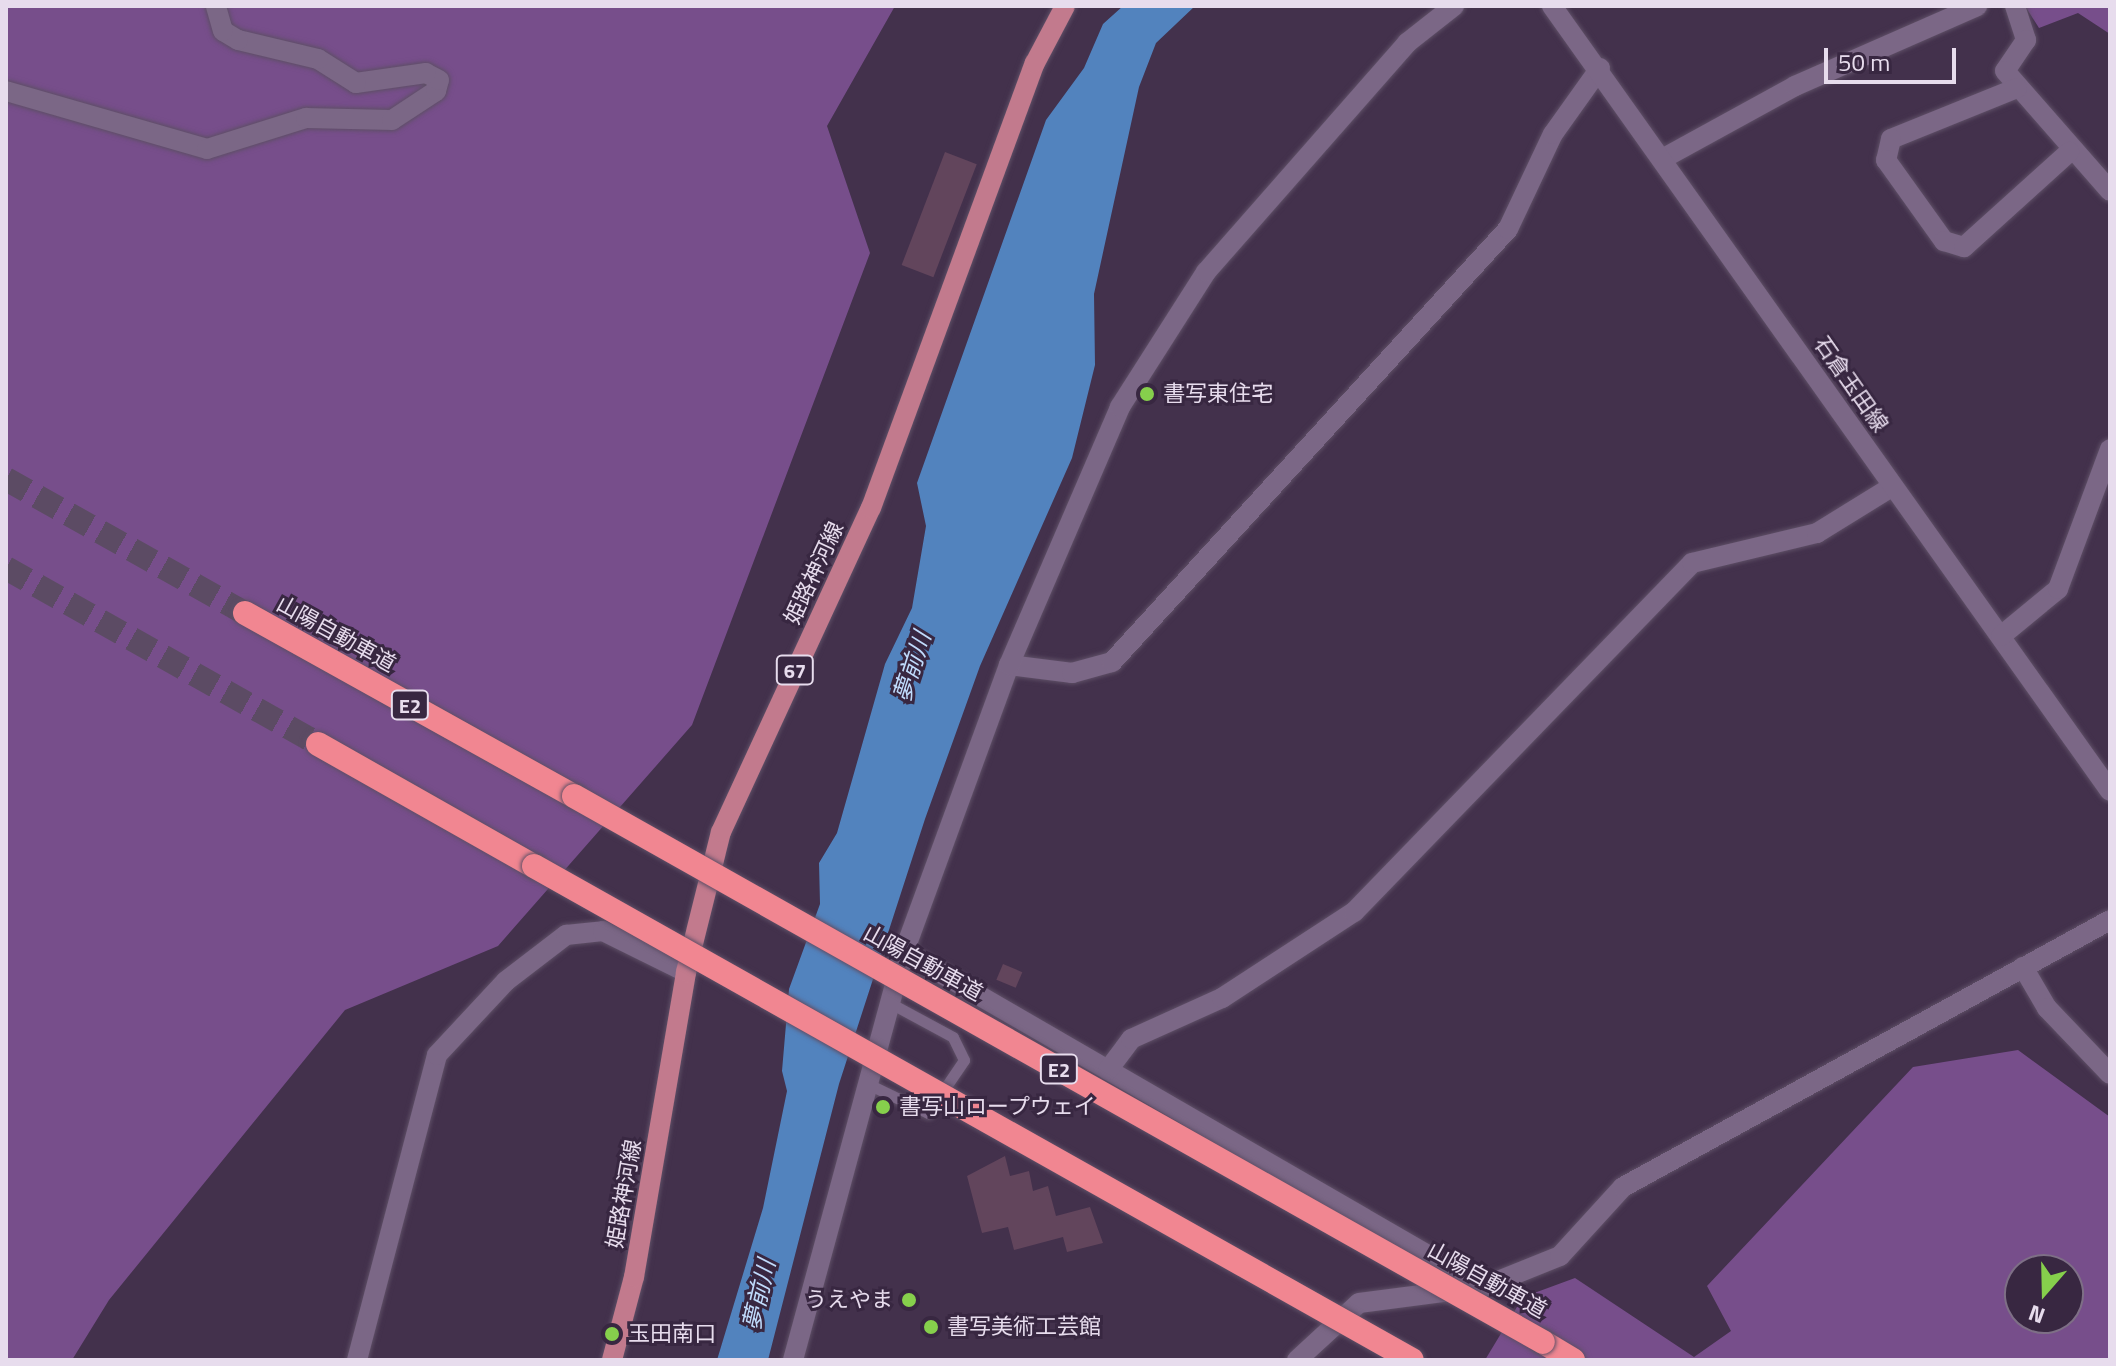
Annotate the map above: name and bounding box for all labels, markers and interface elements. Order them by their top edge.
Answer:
scale bar [1828,32,1960,82]
text: 50 m [1838,44,1890,80]
street label: 石倉玉田線 [1809,331,1893,437]
place label: 書写東住宅 [1163,381,1273,407]
marker: 書写東住宅 [1138,385,1156,403]
street label: 姫路神河線 [779,518,849,628]
street label: 山陽自動車道 [272,590,400,678]
water label: 夢前川 [887,628,937,706]
road number: 67 [775,654,815,686]
road number: E2 [390,689,430,721]
street label: 山陽自動車道 [859,919,987,1007]
road number: E2 [1039,1053,1079,1085]
place label: 書写山ロープウェイ [899,1094,1097,1120]
marker: 書写山ロープウェイ [874,1098,892,1116]
street label: 姫路神河線 [601,1138,647,1250]
street label: 山陽自動車道 [1423,1236,1551,1324]
north arrow [2004,1254,2084,1334]
water label: 夢前川 [737,1257,781,1333]
place label: うえやま [805,1287,893,1313]
marker: うえやま [900,1291,918,1309]
text: N [2023,1296,2049,1333]
place label: 書写美術工芸館 [947,1314,1101,1340]
marker: 書写美術工芸館 [922,1318,940,1336]
place label: 玉田南口 [628,1321,716,1347]
marker: 玉田南口 [603,1325,621,1343]

